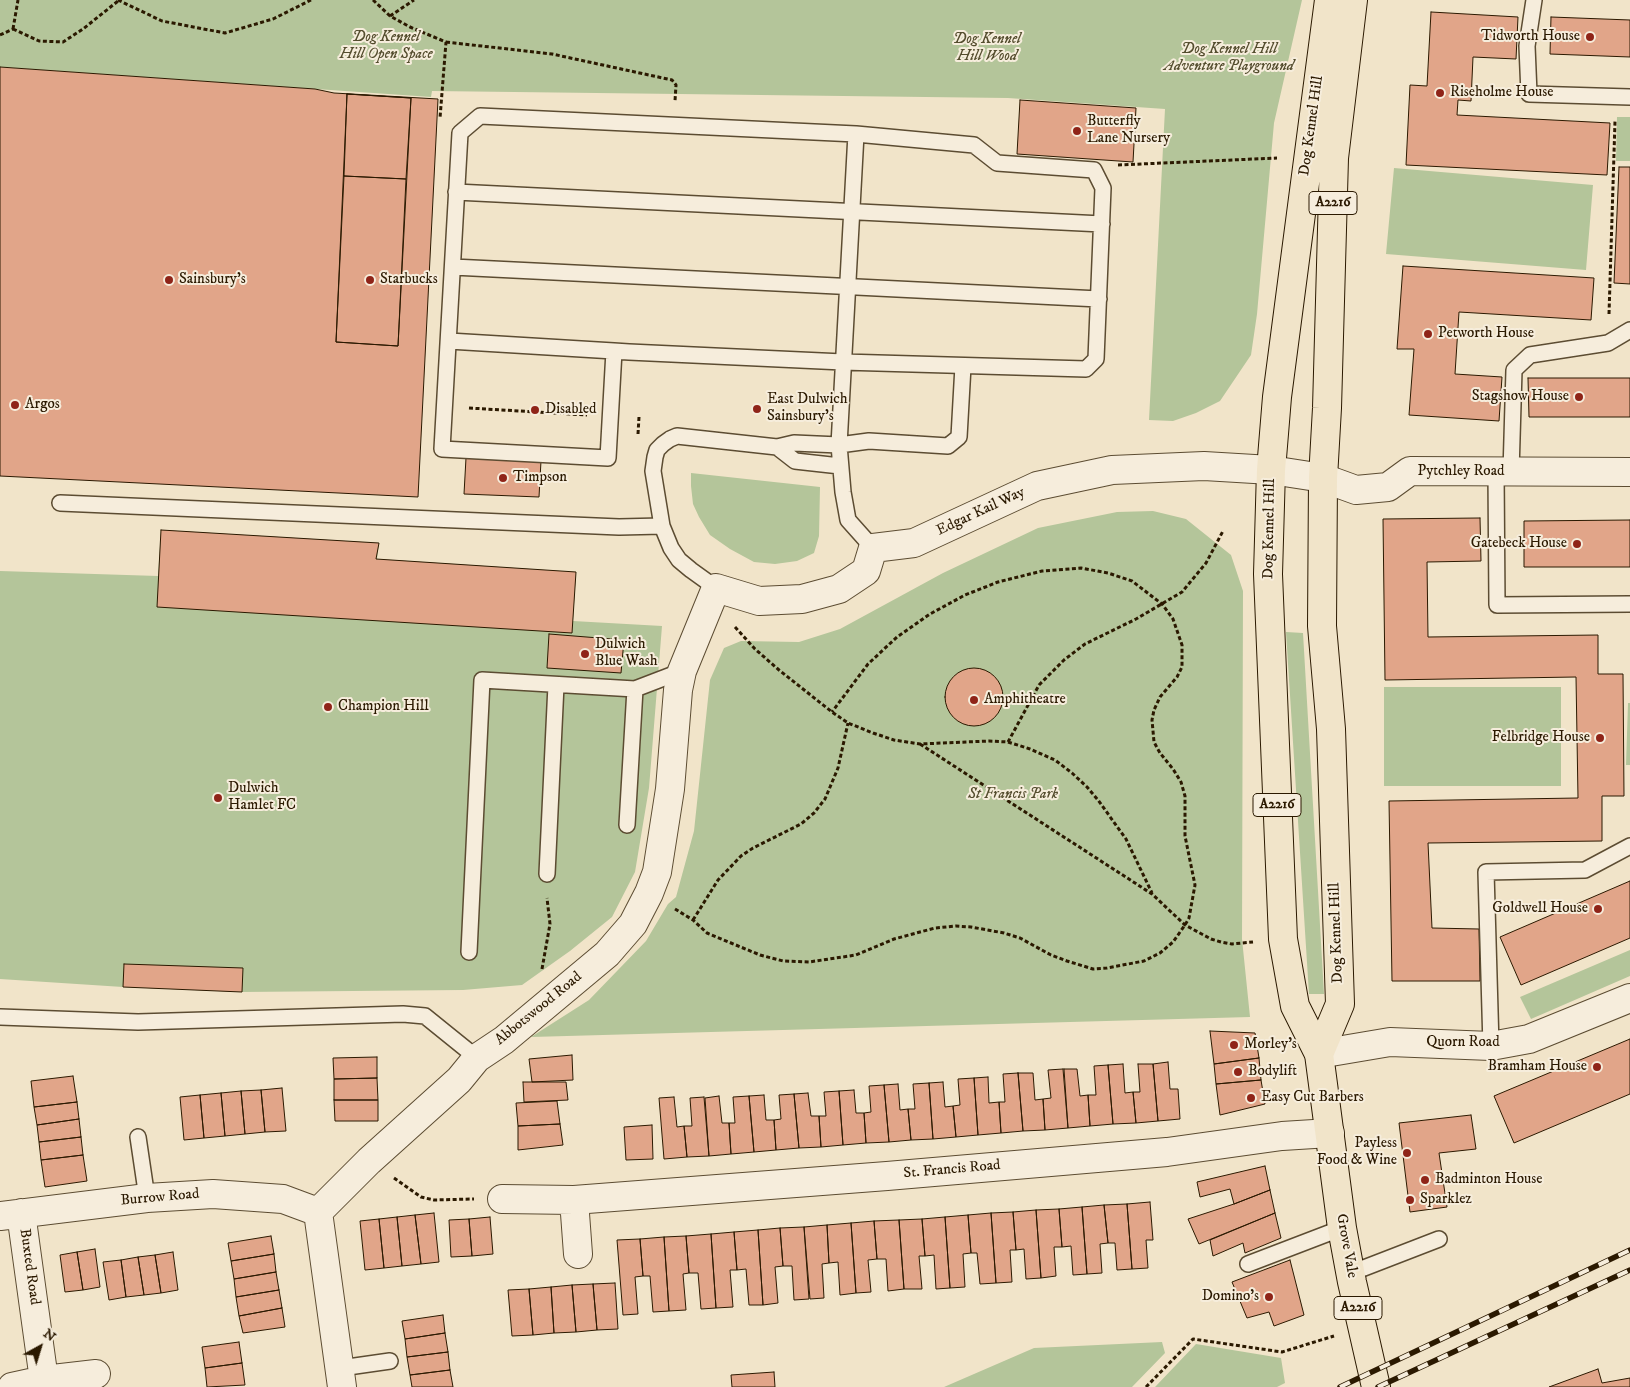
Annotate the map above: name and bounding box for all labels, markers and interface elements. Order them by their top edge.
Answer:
place label: Tidworth House [1481,28,1580,46]
park label: Dog Kennel Hill Open Space [340,29,432,64]
park label: Dog Kennel Hill Wood [953,31,1021,66]
marker: Tidworth House [1584,31,1596,43]
park label: Dog Kennel Hill Adventure Playground [1164,41,1294,76]
street label: Dog Kennel Hill [1296,75,1328,177]
place label: Riseholme House [1450,84,1553,102]
marker: Riseholme House [1434,87,1446,99]
place label: Butterfly Lane Nursery [1087,113,1170,148]
marker: Butterfly Lane Nursery [1071,125,1083,137]
road number: A2216 [1309,192,1357,214]
place label: Sainsbury's [179,271,246,289]
place label: Starbucks [380,271,438,289]
marker: Sainsbury's [163,274,175,286]
marker: Starbucks [364,274,376,286]
place label: Petworth House [1438,325,1534,343]
marker: Petworth House [1422,328,1434,340]
place label: Stagshow House [1472,388,1569,406]
place label: East Dulwich Sainsbury's [767,391,848,426]
marker: Stagshow House [1573,391,1585,403]
place label: Argos [25,396,60,414]
marker: Argos [9,399,21,411]
place label: Disabled [545,401,597,419]
marker: East Dulwich Sainsbury's [751,403,763,415]
marker: Disabled [529,404,541,416]
street label: Pytchley Road [1417,463,1505,481]
place label: Timpson [513,469,567,487]
marker: Timpson [497,472,509,484]
street label: Dog Kennel Hill [1260,479,1280,579]
street label: Edgar Kail Way [934,484,1028,540]
place label: Gatebeck House [1471,535,1567,553]
marker: Gatebeck House [1571,538,1583,550]
place label: Dulwich Blue Wash [595,636,658,671]
marker: Dulwich Blue Wash [579,648,591,660]
place label: Amphitheatre [984,691,1066,709]
marker: Amphitheatre [968,694,980,706]
place label: Champion Hill [338,698,429,716]
marker: Champion Hill [322,701,334,713]
place label: Felbridge House [1492,729,1590,747]
marker: Felbridge House [1594,732,1606,744]
place label: Dulwich Hamlet FC [228,780,296,815]
park label: St Francis Park [968,786,1058,804]
marker: Dulwich Hamlet FC [212,792,224,804]
road number: A2216 [1253,794,1301,816]
street label: Dog Kennel Hill [1326,882,1348,984]
place label: Goldwell House [1492,900,1588,918]
marker: Goldwell House [1592,903,1604,915]
street label: Abbotswood Road [492,968,586,1050]
street label: Quorn Road [1426,1034,1500,1052]
place label: Morley's [1244,1036,1297,1054]
marker: Morley's [1228,1039,1240,1051]
place label: Bramham House [1488,1058,1587,1076]
marker: Bramham House [1591,1061,1603,1073]
place label: Bodylift [1248,1063,1297,1081]
marker: Bodylift [1232,1066,1244,1078]
place label: Easy Cut Barbers [1261,1089,1364,1107]
marker: Easy Cut Barbers [1245,1092,1257,1104]
place label: Payless Food & Wine [1317,1135,1397,1170]
marker: Payless Food & Wine [1401,1147,1413,1159]
street label: St. Francis Road [903,1157,1001,1183]
place label: Badminton House [1435,1171,1543,1189]
marker: Badminton House [1419,1174,1431,1186]
street label: Burrow Road [120,1186,200,1210]
place label: Sparklez [1420,1191,1472,1209]
marker: Sparklez [1404,1194,1416,1206]
street label: Grove Vale [1331,1212,1361,1280]
street label: Buxted Road [15,1228,43,1306]
place label: Domino's [1202,1288,1259,1306]
marker: Domino's [1263,1291,1275,1303]
road number: A2216 [1334,1296,1382,1320]
north arrow [15,1322,65,1372]
text: N [39,1325,60,1346]

